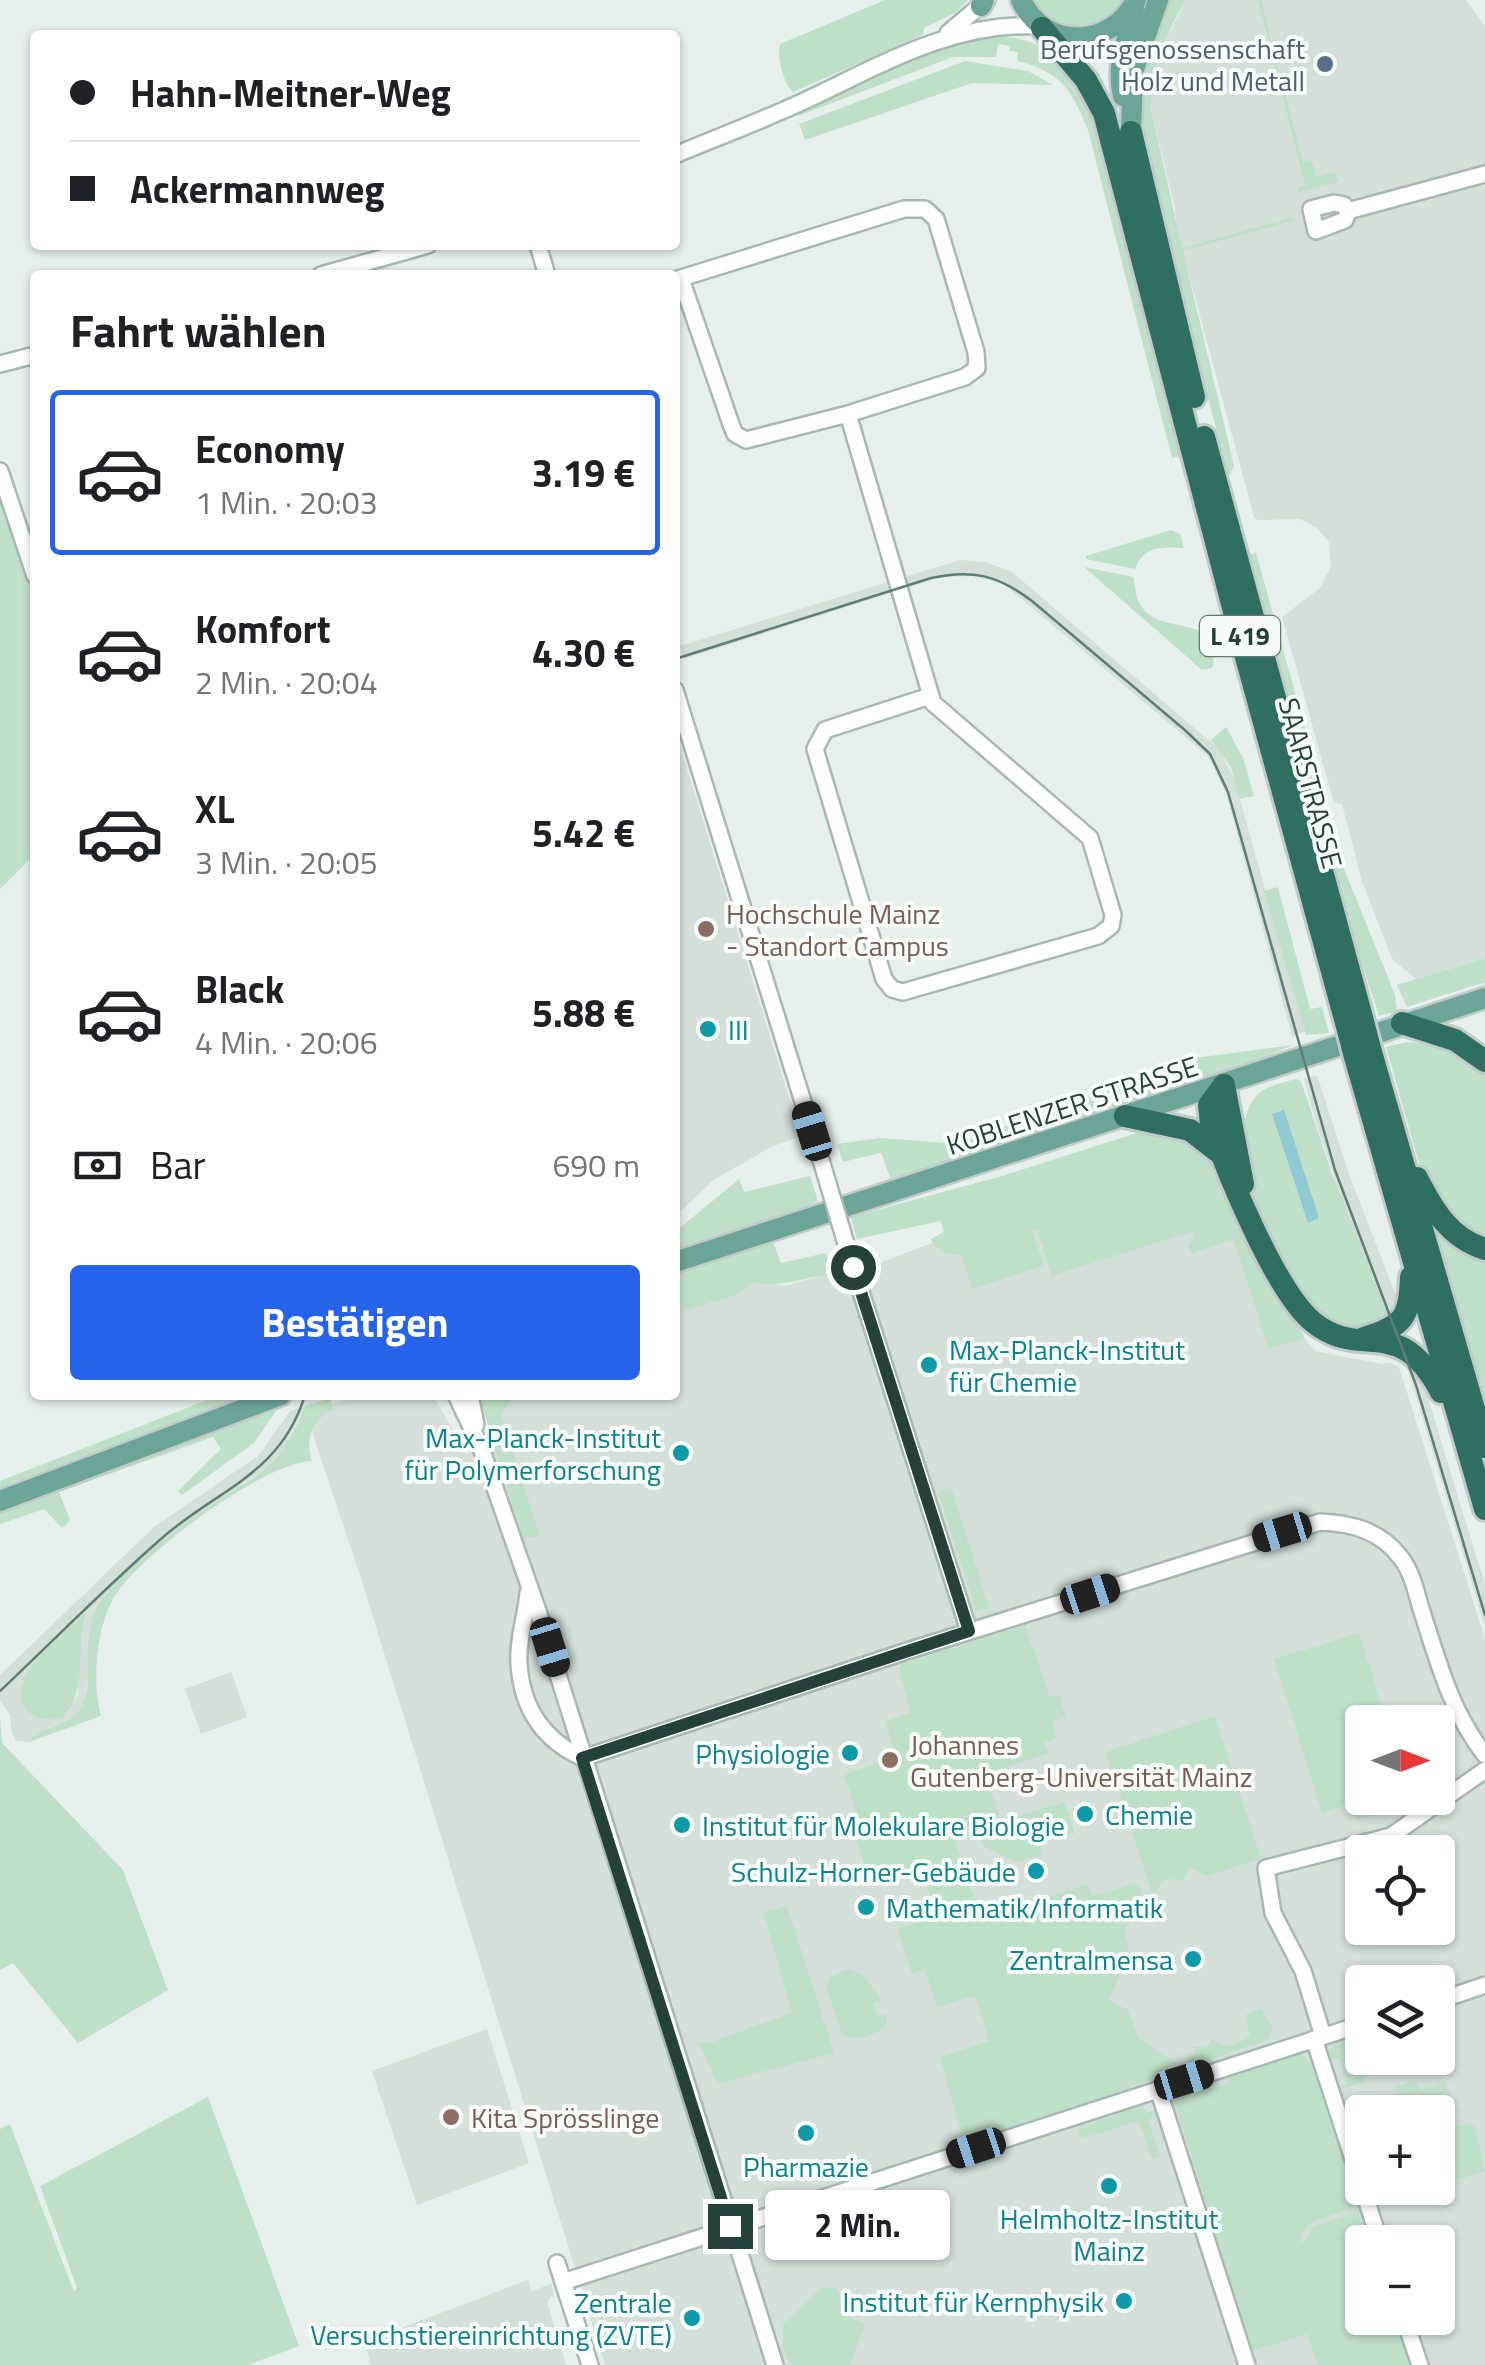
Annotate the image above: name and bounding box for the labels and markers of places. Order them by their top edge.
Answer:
place label: Berufsgenossenschaft Holz und Metall [1040,27,1305,102]
marker: Berufsgenossenschaft Holz und Metall [1314,53,1336,75]
place label: Hochschule Mainz - Standort Campus [726,892,949,967]
marker: Hochschule Mainz - Standort Campus [695,918,717,940]
place label: III [728,1008,749,1051]
marker: III [697,1018,719,1040]
place label: Max-Planck-Institut für Chemie [949,1328,1185,1403]
marker: Max-Planck-Institut für Chemie [918,1354,940,1376]
place label: Max-Planck-Institut für Polymerforschung [404,1416,661,1491]
marker: Max-Planck-Institut für Polymerforschung [670,1442,692,1464]
place label: Johannes Gutenberg-Universität Mainz [910,1723,1253,1798]
place label: Physiologie [695,1732,830,1775]
marker: Physiologie [839,1742,861,1764]
marker: Johannes Gutenberg-Universität Mainz [879,1749,901,1771]
place label: Chemie [1105,1793,1193,1836]
marker: Chemie [1074,1803,1096,1825]
place label: Institut für Molekulare Biologie [702,1804,1065,1847]
marker: Institut für Molekulare Biologie [671,1814,693,1836]
place label: Schulz-Horner-Gebäude [731,1850,1016,1893]
marker: Schulz-Horner-Gebäude [1025,1860,1047,1882]
place label: Mathematik/Informatik [886,1886,1163,1929]
marker: Mathematik/Informatik [855,1896,877,1918]
place label: Zentralmensa [1010,1938,1173,1981]
marker: Zentralmensa [1182,1948,1204,1970]
place label: Kita Sprösslinge [471,2096,659,2139]
marker: Kita Sprösslinge [440,2106,462,2128]
marker: Pharmazie [795,2122,817,2144]
place label: Pharmazie [743,2145,869,2188]
marker: Helmholtz-Institut Mainz [1098,2175,1120,2197]
place label: Helmholtz-Institut Mainz [1000,2197,1218,2272]
place label: Institut für Kernphysik [843,2280,1104,2323]
place label: Zentrale Versuchstiereinrichtung (ZVTE) [310,2281,672,2356]
marker: Institut für Kernphysik [1113,2290,1135,2312]
marker: Zentrale Versuchstiereinrichtung (ZVTE) [681,2307,703,2329]

